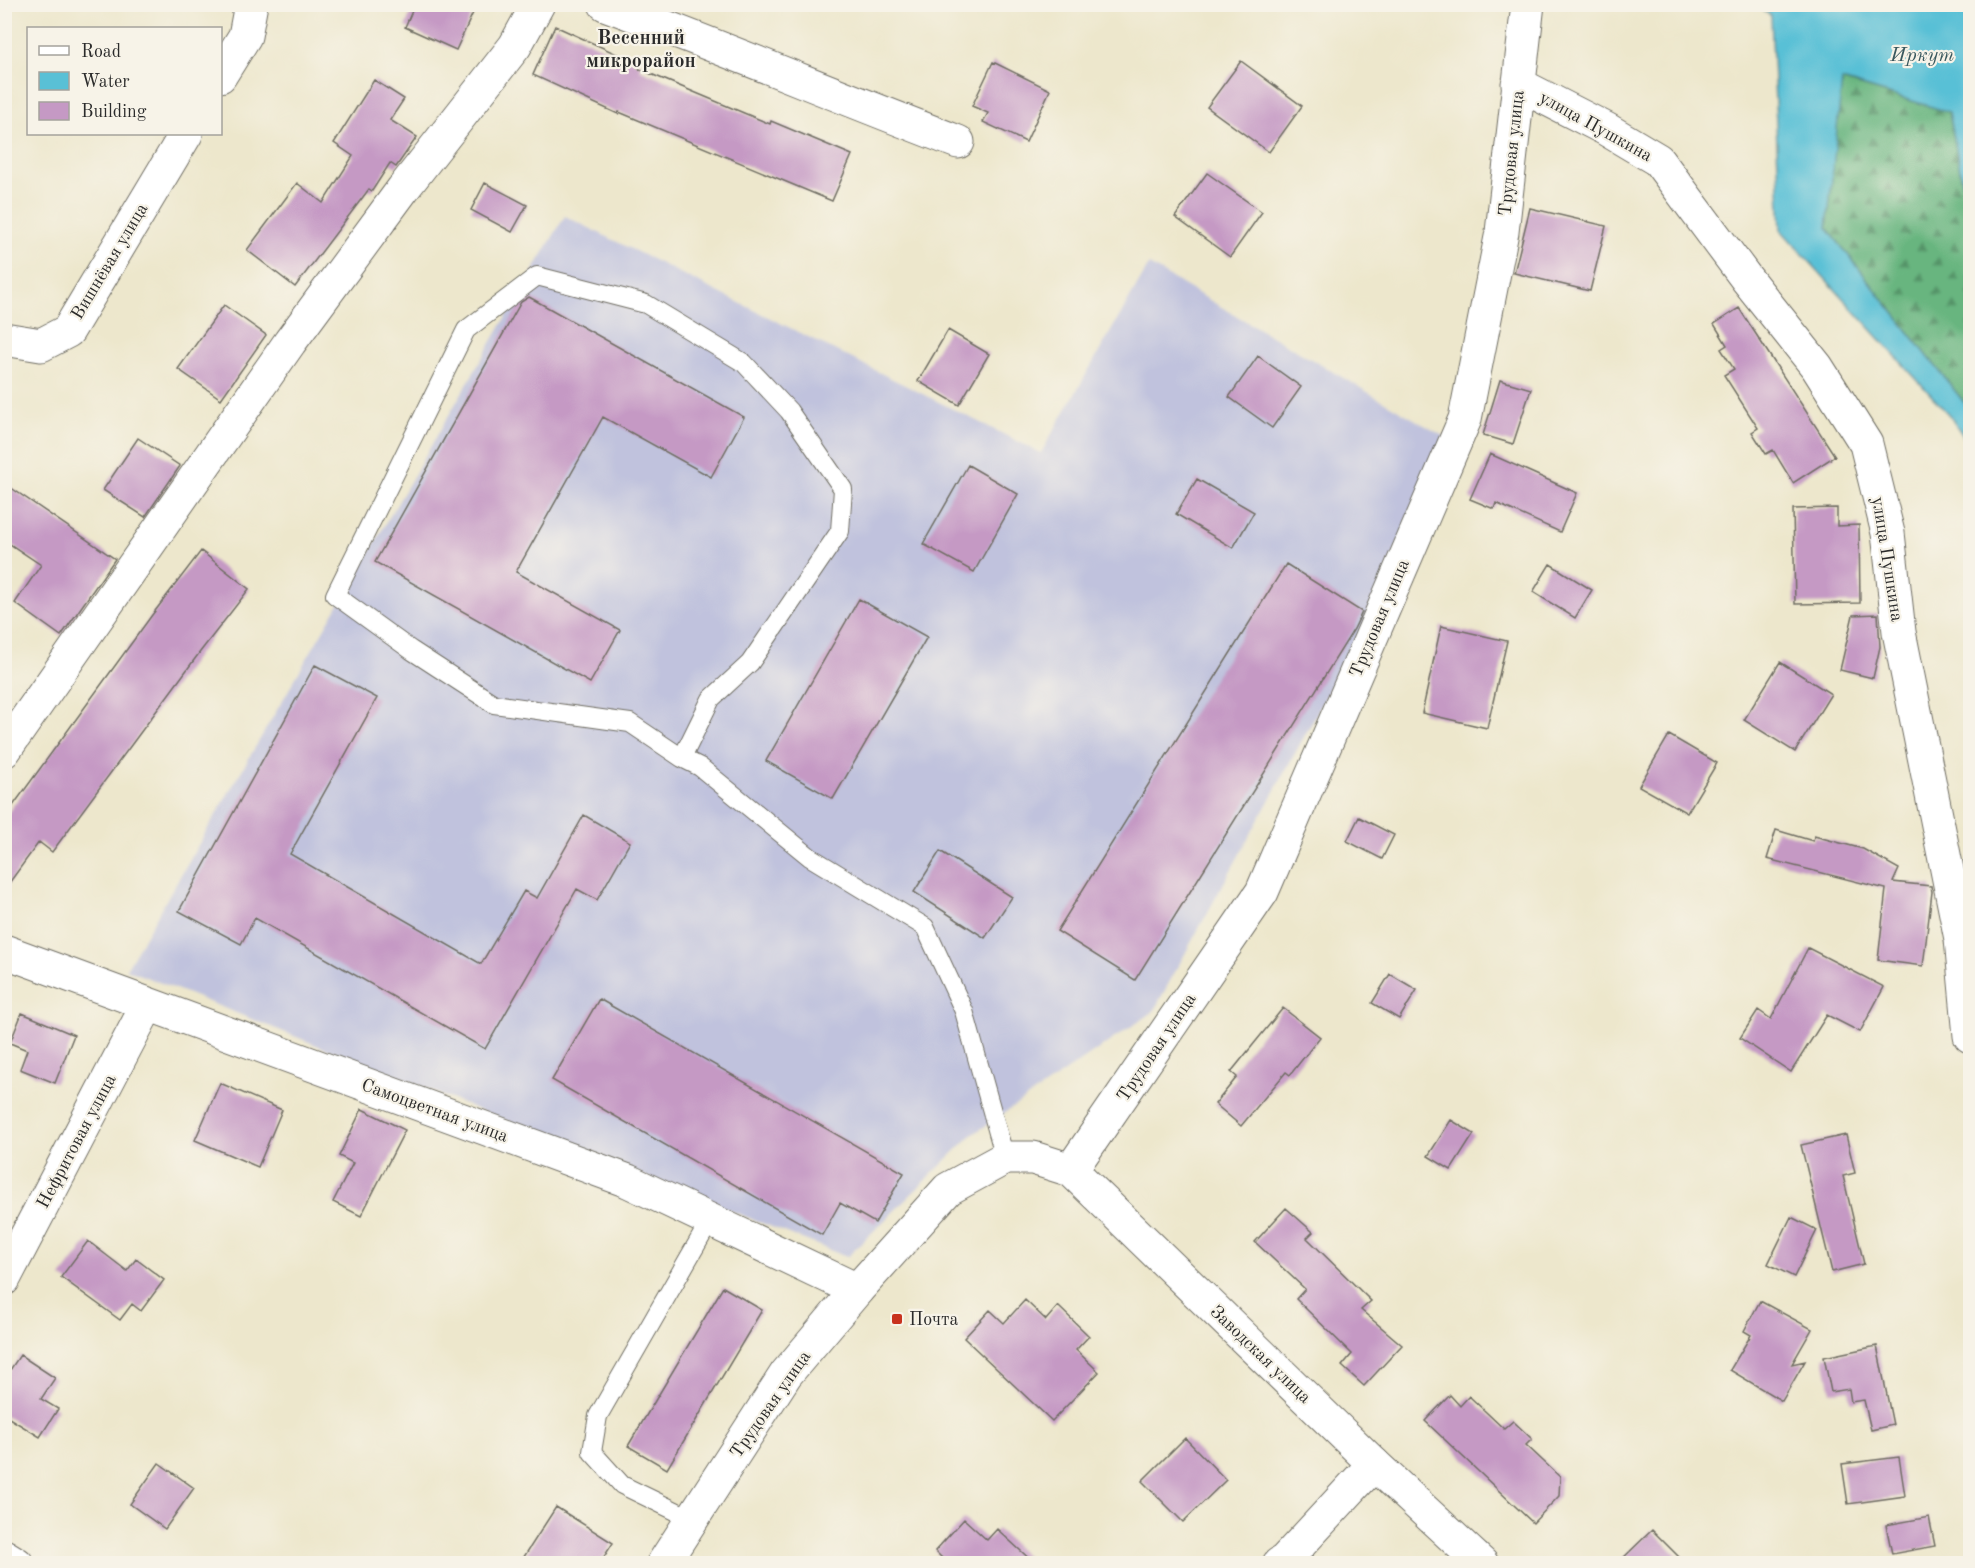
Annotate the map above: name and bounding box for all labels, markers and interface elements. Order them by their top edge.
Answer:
legend [27,27,222,135]
district label: Весенний микрорайон [586,29,696,72]
text: Road [81,43,121,61]
water label: Иркут [1889,46,1954,66]
text: Water [81,73,130,91]
street label: улица Пушкина [1536,88,1655,165]
street label: Трудовая улица [1496,89,1528,217]
text: Building [81,103,147,121]
street label: Вишнёвая улица [68,200,152,323]
street label: улица Пушкина [1868,496,1906,623]
street label: Трудовая улица [1347,557,1413,680]
street label: Трудовая улица [1114,990,1200,1105]
street label: Нефритовая улица [34,1071,121,1212]
street label: Самоцветная улица [359,1076,511,1146]
street label: Заводская улица [1206,1302,1314,1407]
place label: Почта [909,1311,959,1329]
marker: Почта [890,1312,904,1326]
street label: Трудовая улица [727,1348,814,1461]

